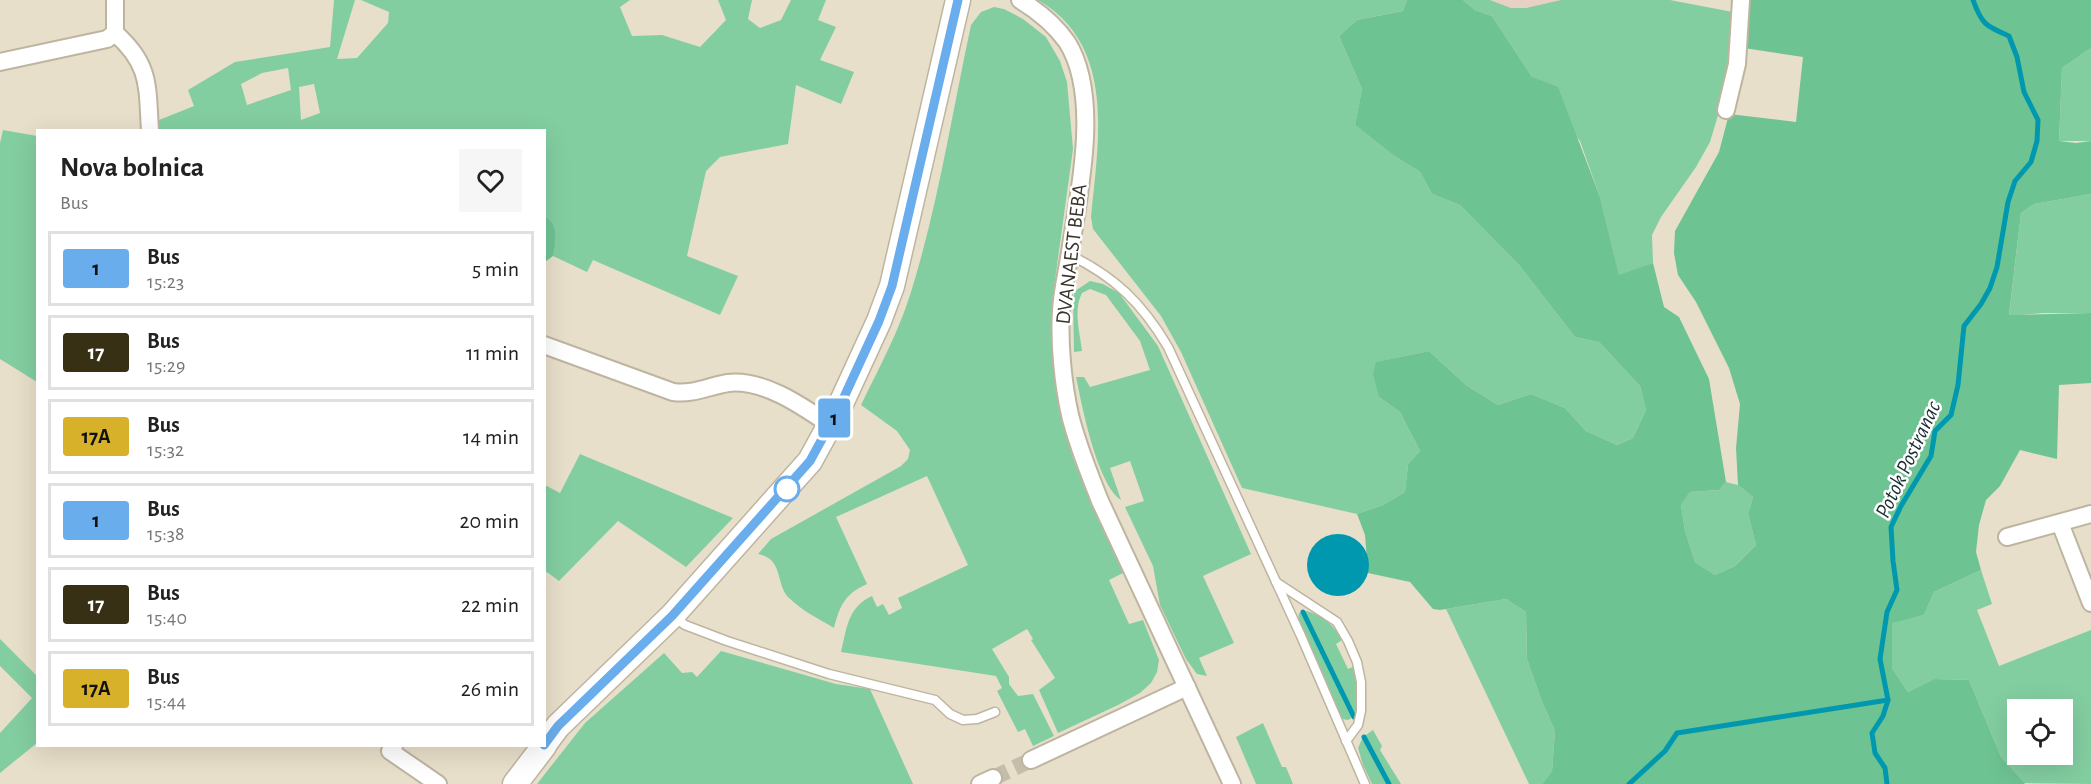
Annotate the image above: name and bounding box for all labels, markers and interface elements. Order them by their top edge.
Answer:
button: heart [459,149,522,212]
text: Nova bolnica [60,154,204,182]
street label: DVANAEST BEBA [1052,183,1091,326]
text: Bus [60,193,88,213]
text: Bus [147,246,180,268]
text: 1 [92,258,100,279]
text: 5 min [472,258,519,280]
text: 15:23 [147,272,184,292]
text: Bus [147,330,180,352]
text: 17 [88,342,104,363]
text: 11 min [466,342,519,364]
text: 15:29 [147,356,185,376]
water label: Potok Postranac [1871,397,1945,521]
line badge: 1 [814,398,854,438]
text: 1 [830,408,838,429]
text: Bus [147,414,180,436]
text: 17A [81,426,111,447]
text: 14 min [463,426,519,448]
text: 15:32 [147,440,184,460]
unlabelled marker [774,476,800,502]
text: Bus [147,498,180,520]
text: 1 [92,510,100,531]
text: 20 min [459,510,519,532]
text: 15:38 [147,524,185,544]
text: Bus [147,582,180,604]
text: 17 [88,594,104,615]
text: 22 min [461,594,519,616]
text: 15:40 [147,608,187,628]
text: Bus [147,666,180,688]
text: 17A [81,678,111,699]
text: 26 min [461,678,519,700]
text: 15:44 [147,692,186,712]
map controls [2007,699,2073,765]
button: locate [2007,699,2073,765]

